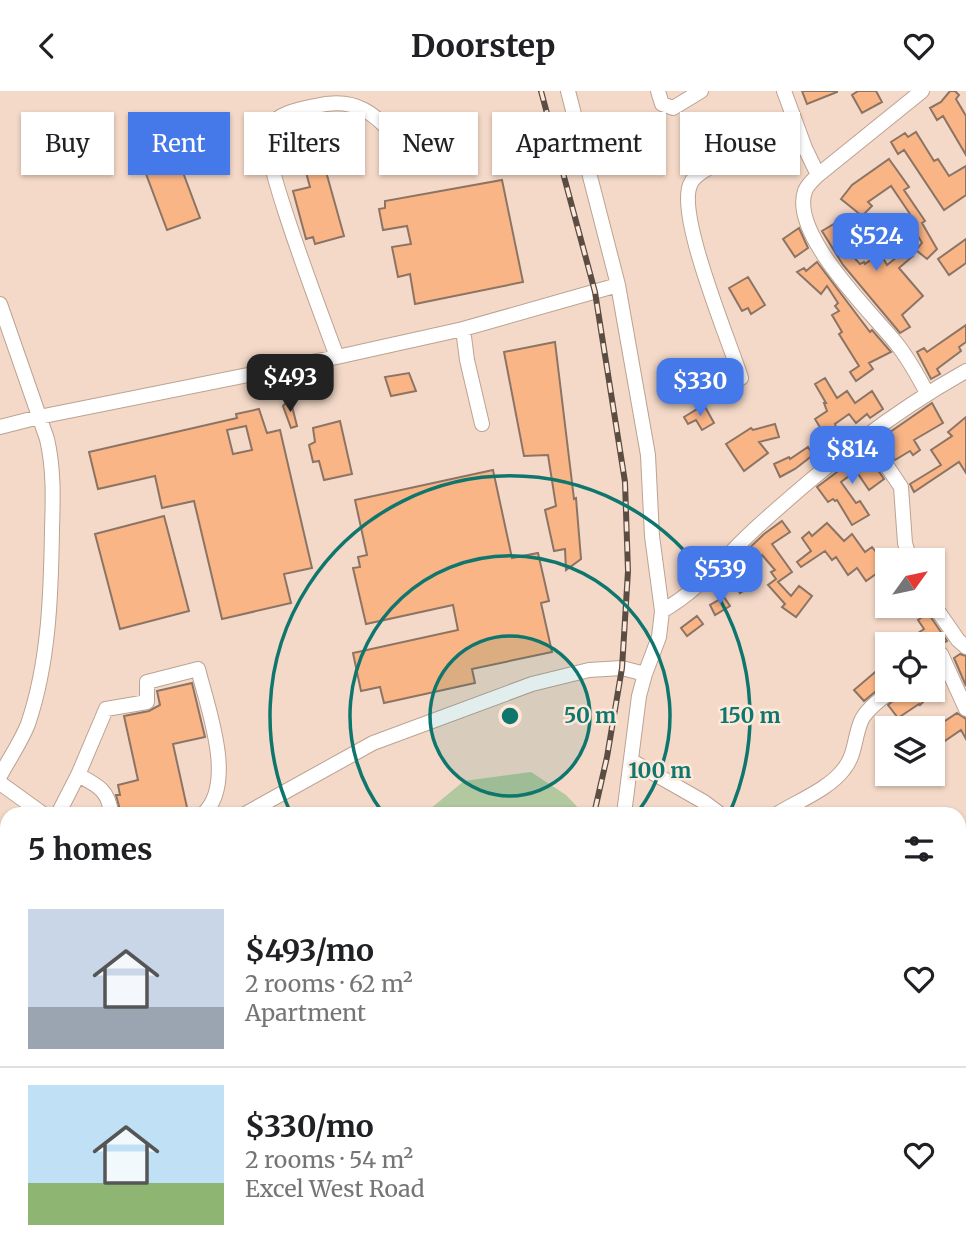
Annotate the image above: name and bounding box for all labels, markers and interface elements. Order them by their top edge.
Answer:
text: Doorstep [411,26,555,66]
icon: back [28,27,66,65]
icon: heart [900,27,938,65]
chip: Buy [21,112,114,175]
chip: Rent [128,112,230,175]
chip: Filters [244,112,365,175]
chip: New [379,112,478,175]
chip: Apartment [492,112,666,175]
chip: House [680,112,800,175]
pin: $524 [835,213,917,273]
text: $524 [849,221,903,250]
pin: $493 [249,355,331,414]
pin: $330 [659,359,741,418]
text: $493 [263,362,317,391]
text: $330 [673,366,727,395]
pin: $814 [811,427,893,486]
text: $814 [826,434,878,463]
pin: $539 [679,547,761,606]
north arrow [875,548,945,618]
map controls [875,548,945,786]
text: $539 [693,554,747,583]
button: locate [875,632,945,702]
text: 50 m [564,702,616,729]
text: 150 m [719,702,781,729]
centre of rings [498,704,522,728]
button: layers [875,716,945,786]
text: 100 m [629,757,691,784]
text: 5 homes [28,830,153,868]
icon: filters [900,830,938,868]
text: $493/mo [245,931,374,969]
icon: home [84,937,168,1021]
icon: heart [900,960,938,998]
text: 2 rooms · 62 m² [245,969,413,998]
text: Apartment [245,998,366,1027]
text: $330/mo [245,1107,374,1145]
icon: home [84,1113,168,1197]
icon: heart [900,1136,938,1174]
text: 2 rooms · 54 m² [245,1145,413,1174]
text: Excel West Road [245,1174,425,1203]

